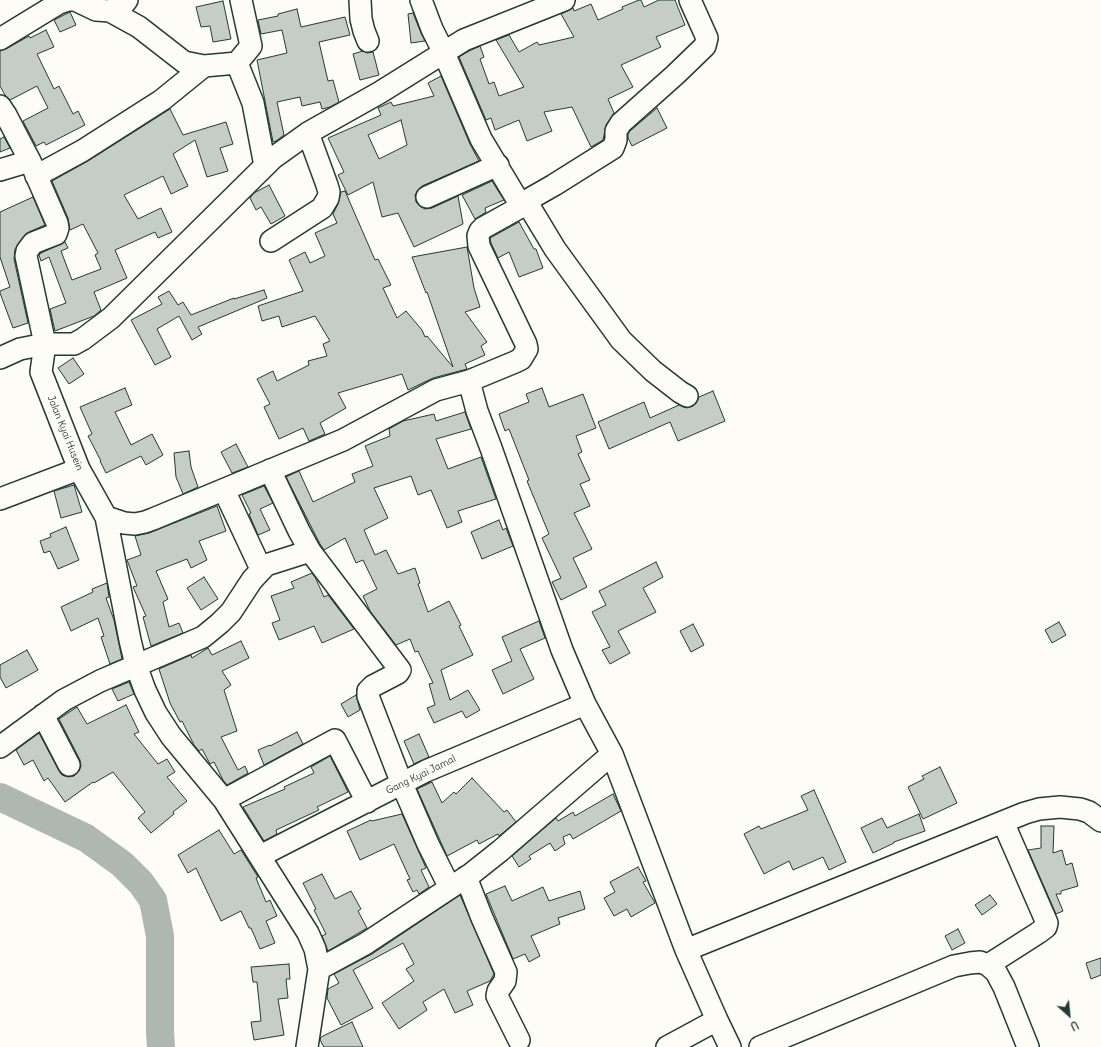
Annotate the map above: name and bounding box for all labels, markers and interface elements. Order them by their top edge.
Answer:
street label: Jalan Kyai Husein [44,394,86,472]
street label: Gang Kyai Jamal [384,753,458,797]
north arrow [1049,995,1089,1035]
text: U [1068,1018,1081,1034]

